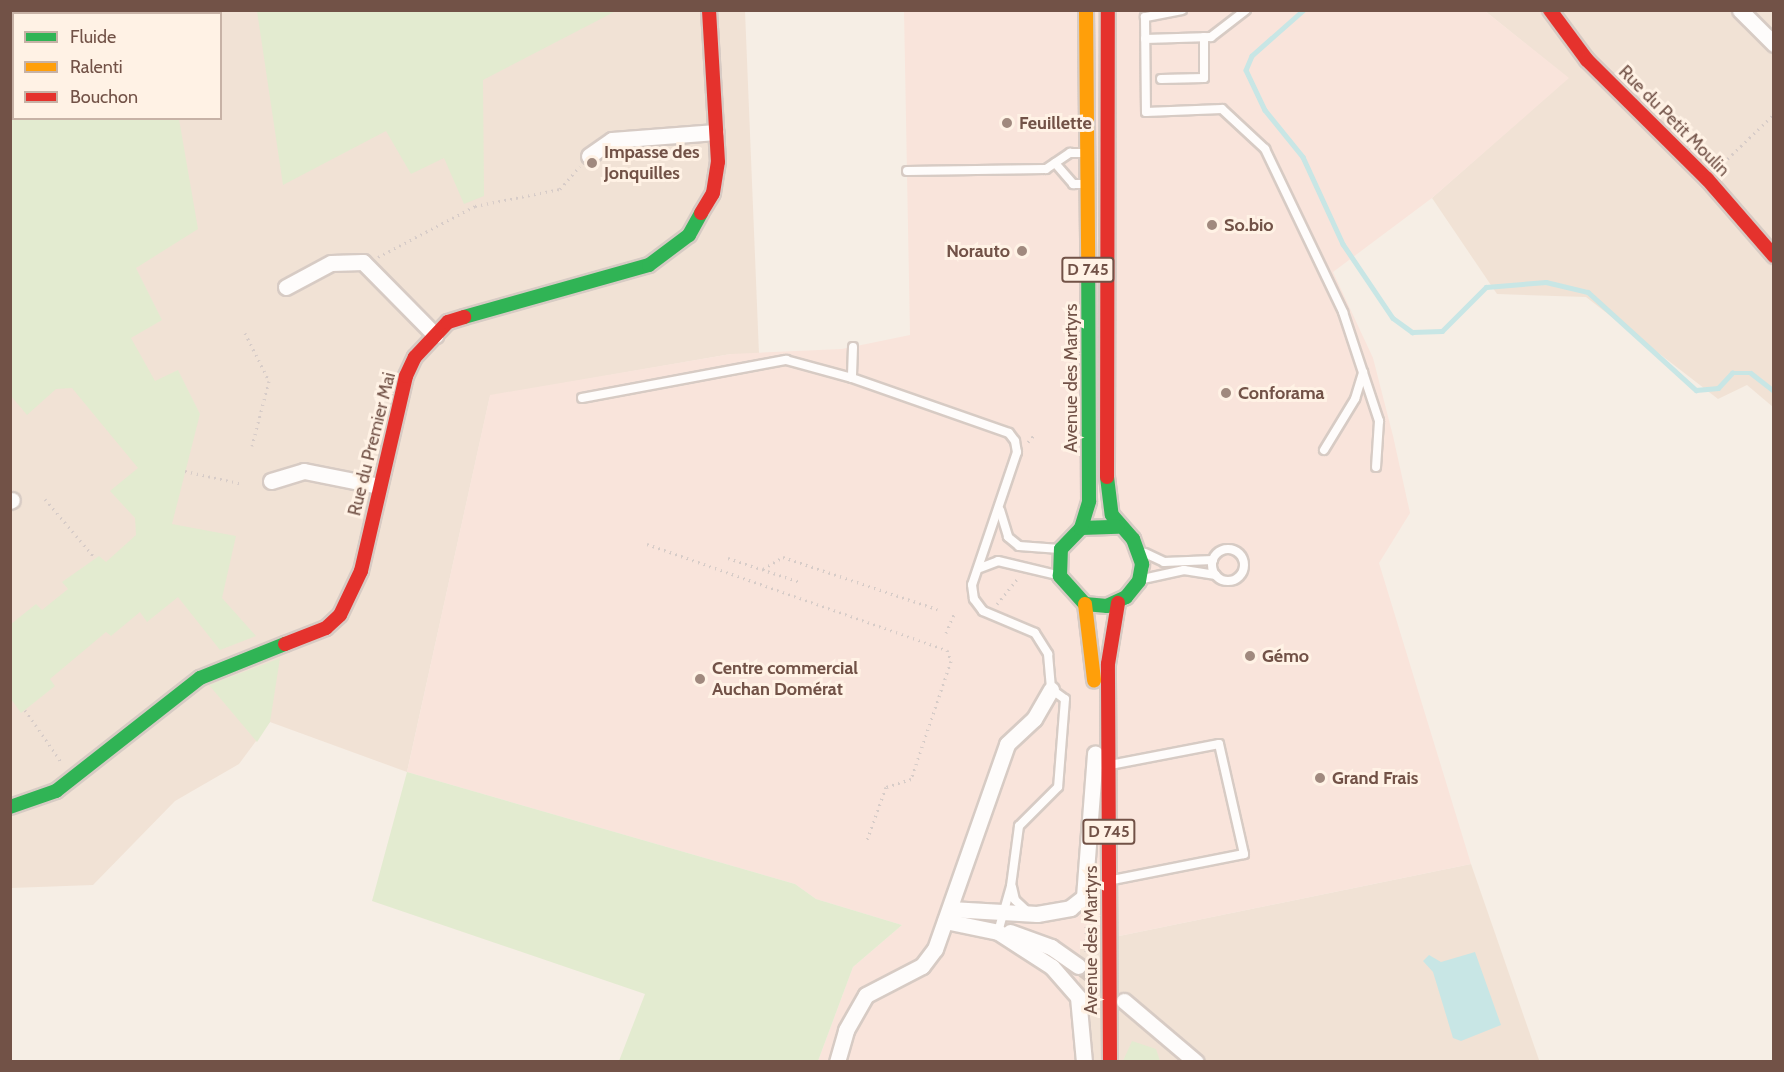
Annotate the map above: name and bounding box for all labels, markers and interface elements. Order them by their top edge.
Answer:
legend [12,12,222,120]
text: Fluide [70,26,116,48]
text: Ralenti [70,56,123,78]
street label: Rue du Petit Moulin [1614,61,1734,181]
text: Bouchon [70,86,138,108]
place label: Feuillette [1019,112,1092,134]
marker: Feuillette [1000,116,1014,130]
place label: Impasse des Jonquilles [604,142,700,184]
marker: Impasse des Jonquilles [585,156,599,170]
place label: So.bio [1224,214,1274,236]
marker: So.bio [1205,218,1219,232]
place label: Norauto [946,240,1010,262]
marker: Norauto [1015,244,1029,258]
road number: D 745 [1061,257,1115,283]
street label: Avenue des Martyrs [1060,304,1082,452]
street label: Rue du Premier Mai [344,370,400,518]
place label: Conforama [1238,382,1325,404]
marker: Conforama [1219,386,1233,400]
place label: Gémo [1262,645,1309,667]
marker: Gémo [1243,649,1257,663]
place label: Centre commercial Auchan Domérat [712,658,858,700]
marker: Centre commercial Auchan Domérat [693,672,707,686]
place label: Grand Frais [1332,767,1418,789]
marker: Grand Frais [1313,771,1327,785]
road number: D 745 [1082,819,1136,845]
street label: Avenue des Martyrs [1080,866,1102,1014]

